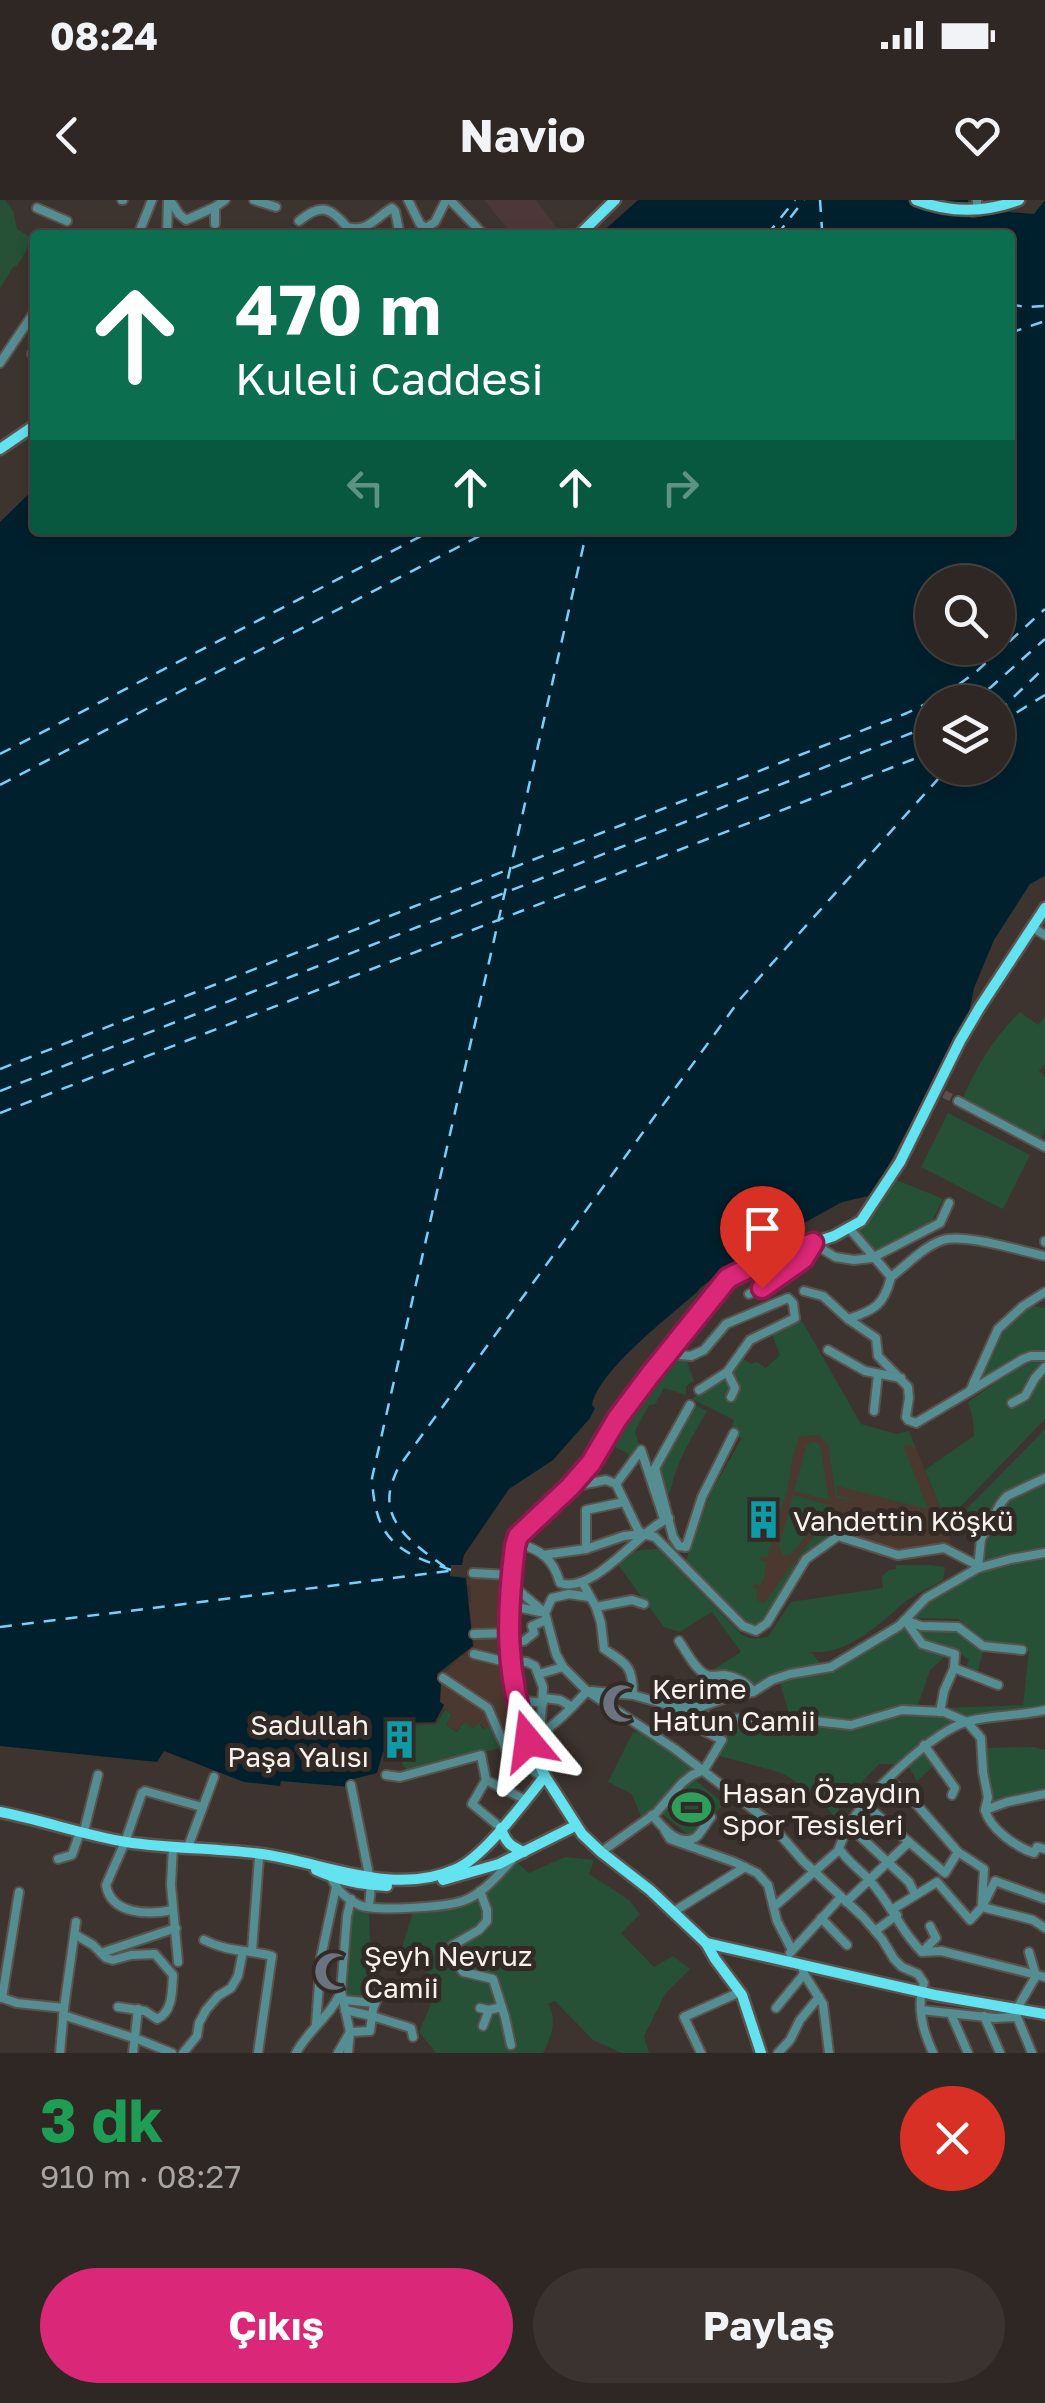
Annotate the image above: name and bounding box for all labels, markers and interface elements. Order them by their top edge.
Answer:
text: 08:24 [50,13,158,58]
icon: back [40,108,95,163]
text: Navio [460,108,585,162]
icon: heart [950,108,1005,163]
text: 470 m [235,266,441,350]
icon: ahead [70,270,200,400]
text: Kuleli Caddesi [235,351,544,405]
icon: left [338,460,393,515]
icon: ahead [443,460,498,515]
icon: ahead [548,460,603,515]
icon: right [653,460,708,515]
map controls [915,565,1015,785]
button: search [915,565,1015,665]
button: layers [915,685,1015,785]
pin [720,1186,805,1289]
icon: arrive [735,1201,790,1256]
building icon: Vahdettin Köşkü [742,1499,784,1541]
place label: Vahdettin Köşkü [793,1504,1014,1537]
place label: Kerime Hatun Camii [652,1672,816,1737]
mosque icon: Kerime Hatun Camii [601,1683,643,1725]
position arrow [476,1689,580,1793]
place label: Sadullah Paşa Yalısı [227,1708,369,1773]
building icon: Sadullah Paşa Yalısı [378,1719,420,1761]
place label: Hasan Özaydın Spor Tesisleri [722,1776,921,1841]
sports icon: Hasan Özaydın Spor Tesisleri [671,1787,713,1829]
place label: Şeyh Nevruz Camii [364,1939,532,2004]
mosque icon: Şeyh Nevruz Camii [313,1950,355,1992]
text: 3 dk [40,2083,163,2155]
button: close [900,2086,1005,2191]
text: 910 m · 08:27 [40,2157,241,2195]
button: Çıkış [40,2268,513,2383]
button: Paylaş [533,2268,1005,2383]

